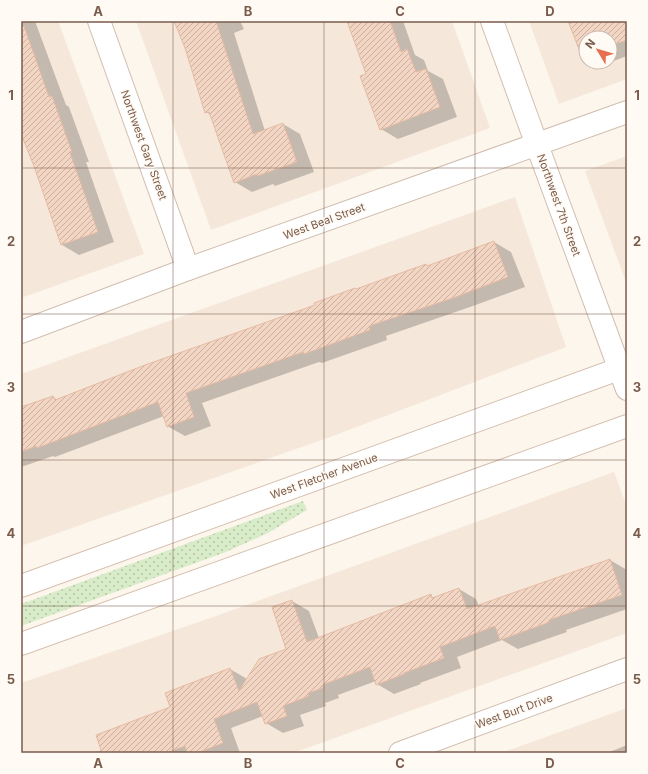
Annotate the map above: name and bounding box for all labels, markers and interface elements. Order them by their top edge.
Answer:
text: A [93,3,103,19]
text: B [244,3,253,19]
text: C [395,3,405,19]
text: D [545,3,555,19]
north arrow [578,30,618,70]
text: N [582,36,598,51]
text: 1 [8,87,14,103]
text: 1 [634,87,640,103]
street label: Northwest Gary Street [118,88,171,202]
street label: Northwest 7th Street [534,152,584,258]
street label: West Beal Street [281,200,367,242]
text: 2 [7,233,15,249]
text: 2 [633,233,641,249]
text: 3 [7,379,15,395]
text: 3 [633,379,641,395]
street label: West Fletcher Avenue [268,450,380,502]
text: 4 [7,525,16,541]
text: 4 [633,525,642,541]
text: 5 [7,671,15,687]
text: 5 [633,671,641,687]
street label: West Burt Drive [473,691,555,731]
text: A [93,755,103,771]
text: B [244,755,253,771]
text: C [395,755,405,771]
text: D [545,755,555,771]

